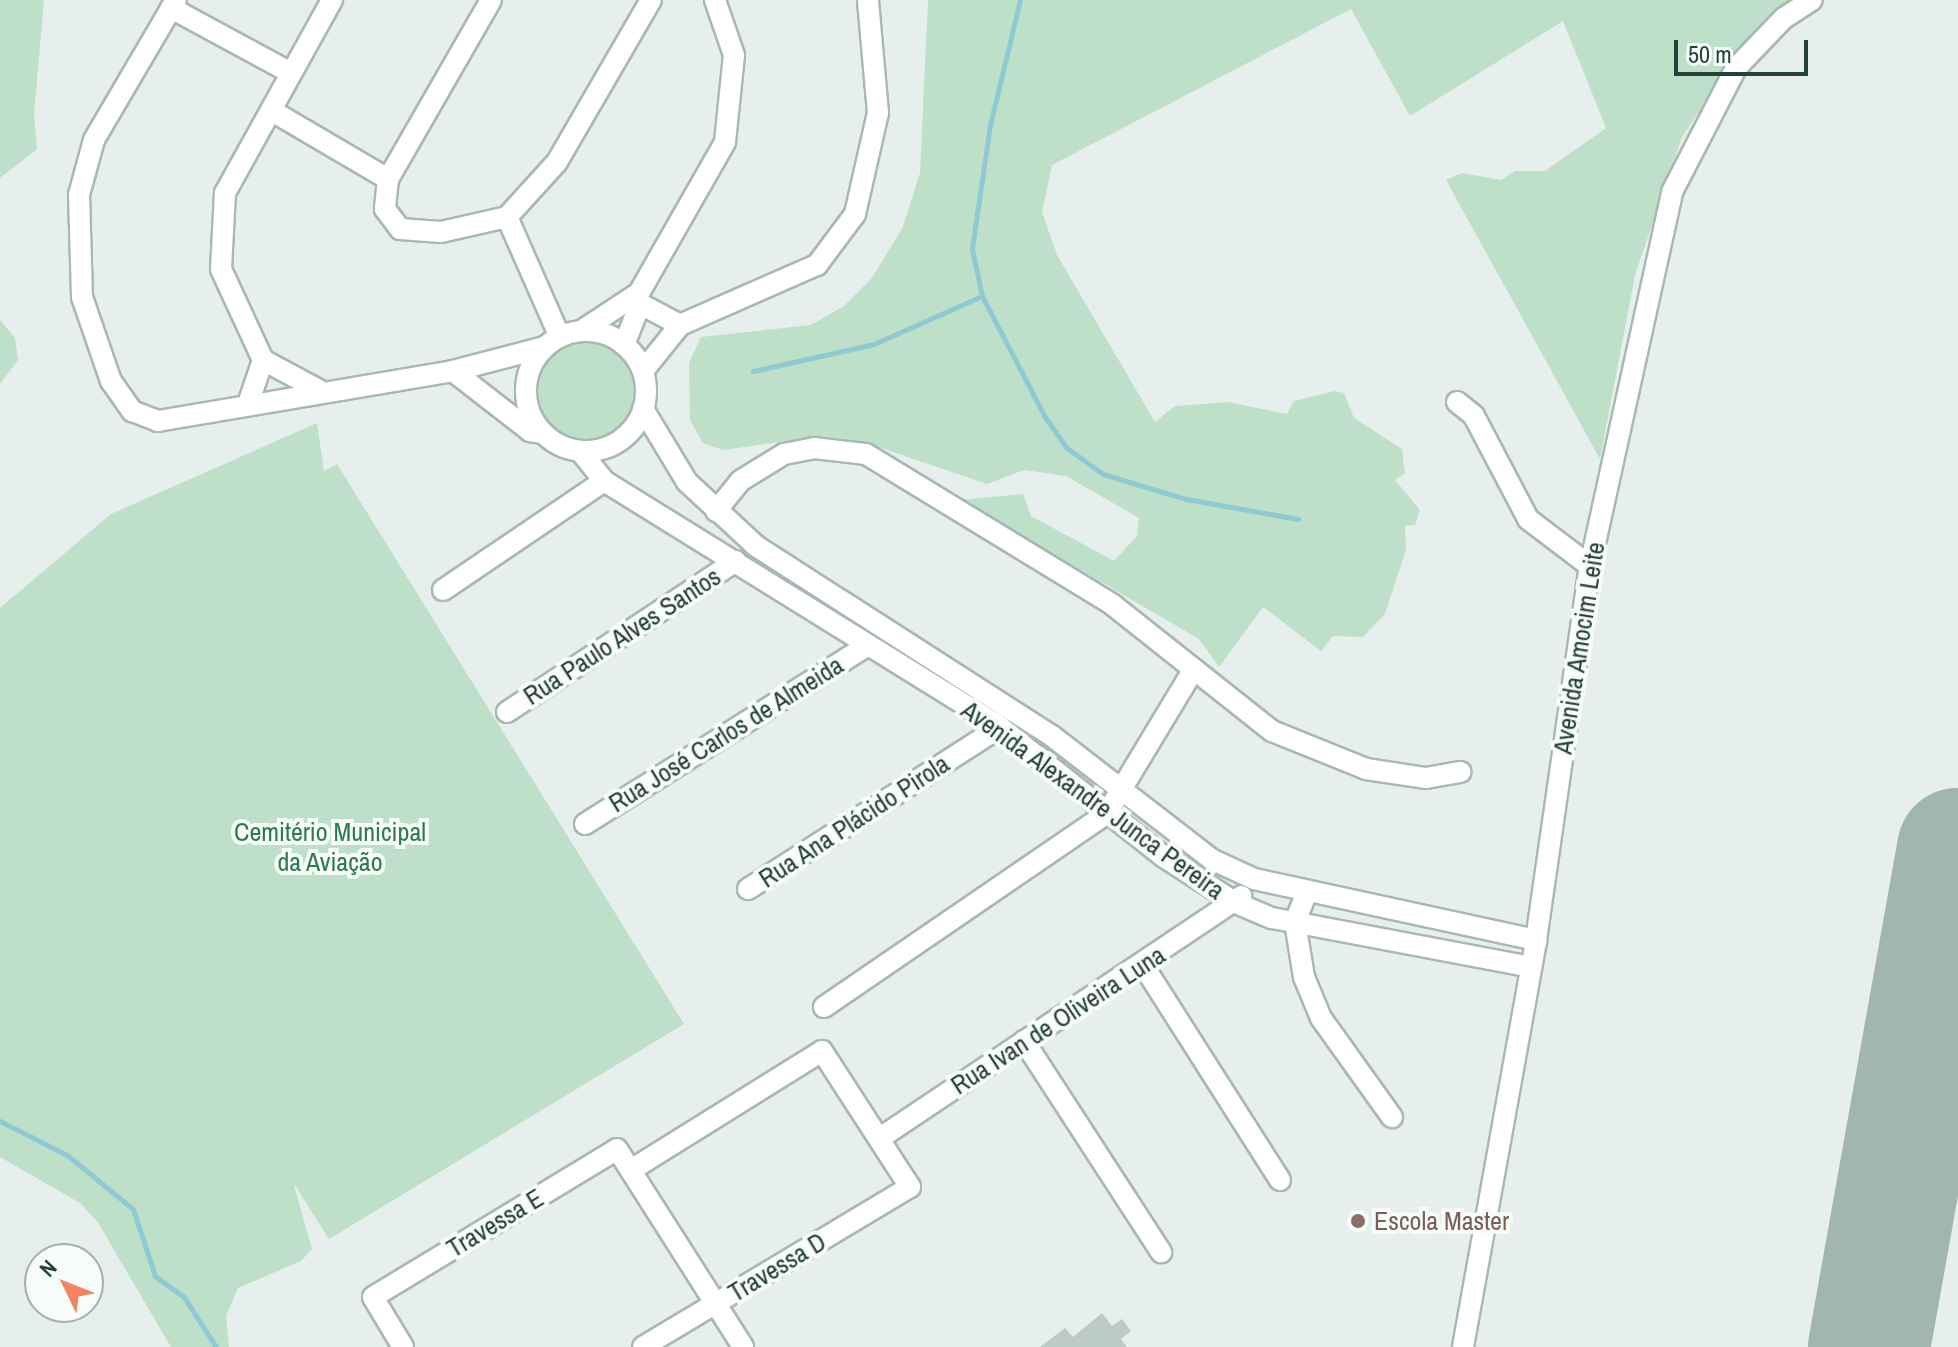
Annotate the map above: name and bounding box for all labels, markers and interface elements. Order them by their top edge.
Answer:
scale bar [1678,24,1812,74]
text: 50 m [1688,38,1732,70]
street label: Avenida Amocim Leite [1547,539,1611,757]
street label: Rua Paulo Alves Santos [517,560,727,712]
street label: Rua José Carlos de Almeida [603,649,849,819]
street label: Avenida Alexandre Junca Pereira [955,694,1231,906]
street label: Rua Ana Plácido Pirola [753,748,955,894]
park label: Cemitério Municipal da Aviação [234,816,426,878]
street label: Rua Ivan de Oliveira Luna [945,939,1171,1101]
street label: Travessa E [441,1182,549,1264]
place label: Escola Master [1374,1205,1509,1237]
marker: Escola Master [1349,1212,1367,1230]
street label: Travessa D [723,1226,831,1308]
north arrow [24,1243,104,1323]
text: N [32,1253,63,1283]

